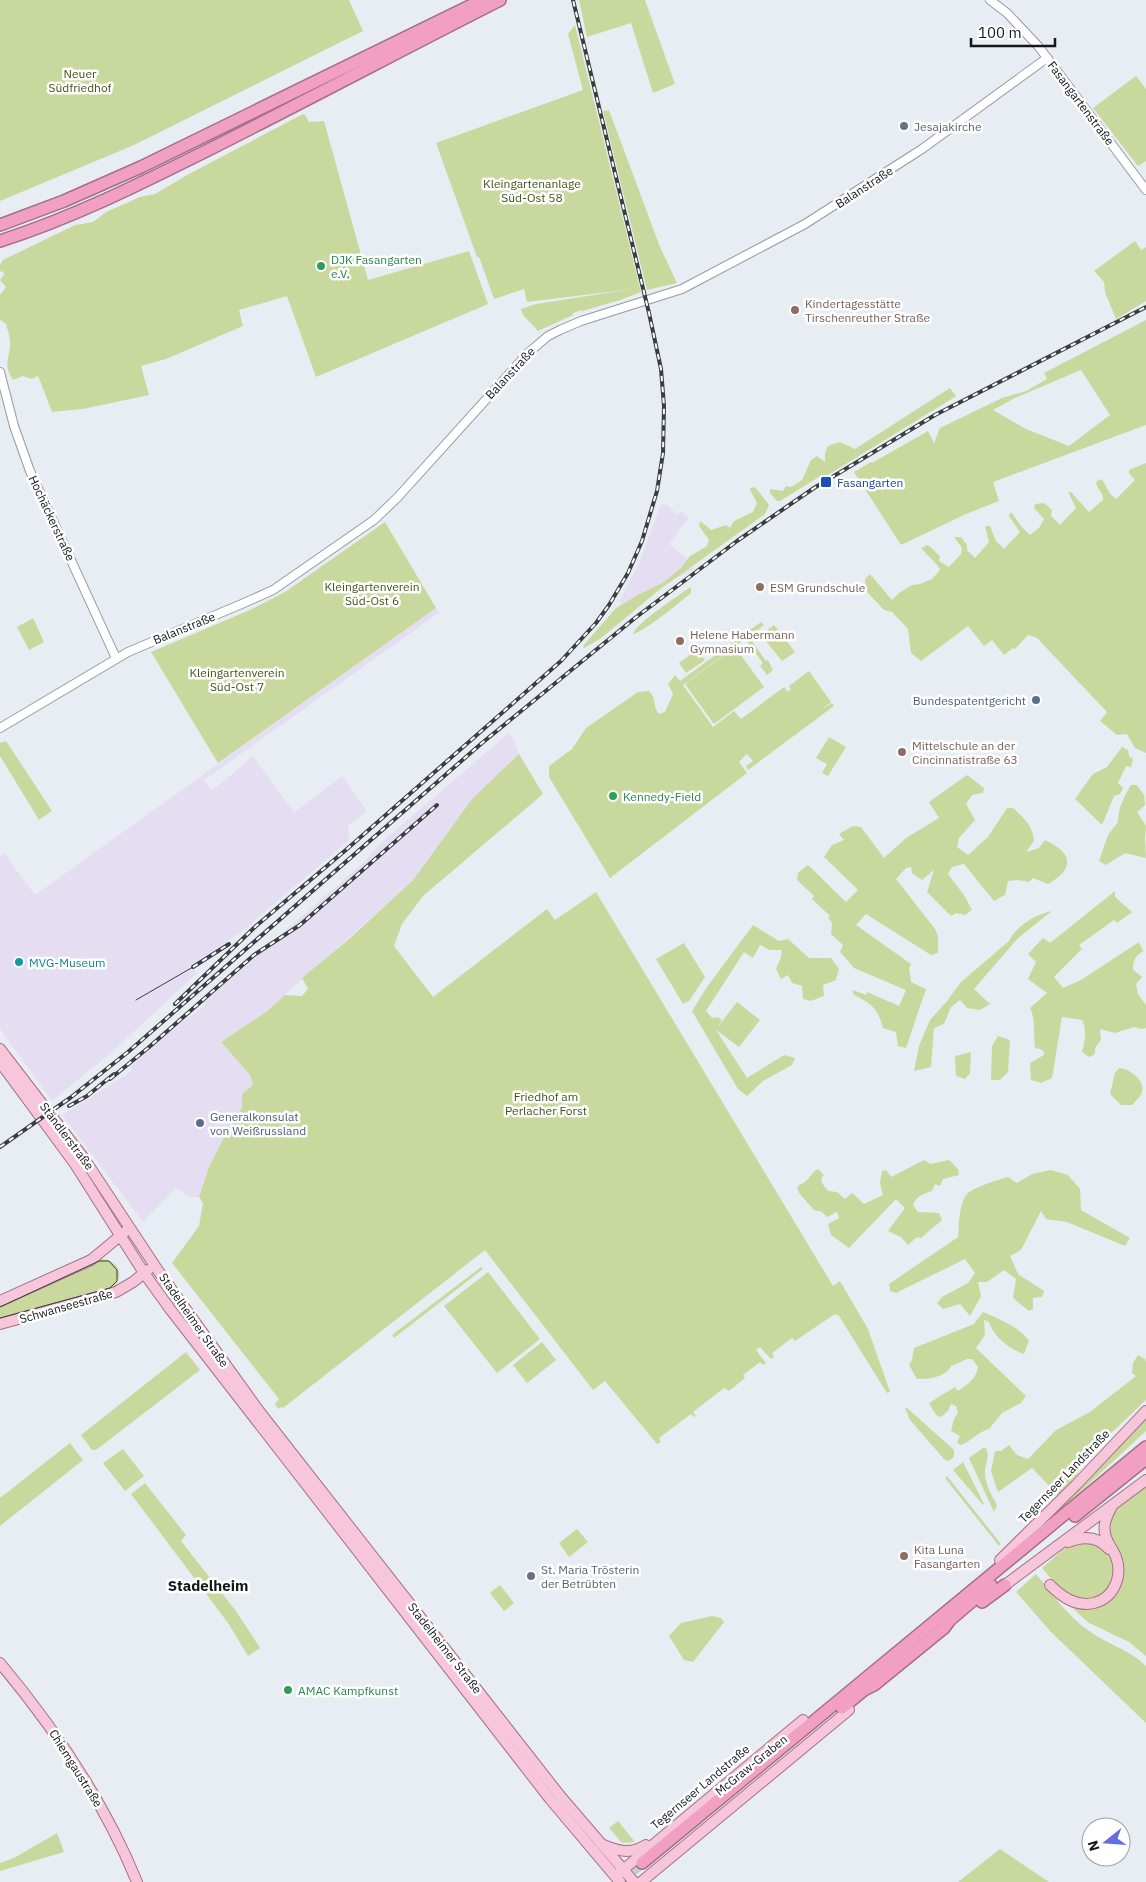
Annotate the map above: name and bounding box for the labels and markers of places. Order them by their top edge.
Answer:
place label: Jesajakirche [914,119,982,134]
marker: Jesajakirche [898,120,910,132]
place label: DJK Fasangarten e.V. [331,252,422,281]
marker: DJK Fasangarten e.V. [315,260,327,272]
place label: Kindertagesstätte Tirschenreuther Straße [805,296,931,325]
marker: Kindertagesstätte Tirschenreuther Straße [789,304,801,316]
marker: Fasangarten [819,475,833,489]
place label: Fasangarten [837,475,903,490]
place label: ESM Grundschule [770,580,866,595]
marker: ESM Grundschule [754,581,766,593]
place label: Helene Habermann Gymnasium [690,627,795,656]
marker: Helene Habermann Gymnasium [674,635,686,647]
place label: Bundespatentgericht [913,693,1026,708]
marker: Bundespatentgericht [1030,694,1042,706]
place label: Mittelschule an der Cincinnatistraße 63 [912,738,1018,767]
marker: Mittelschule an der Cincinnatistraße 63 [896,746,908,758]
place label: Kennedy-Field [623,789,701,804]
marker: Kennedy-Field [607,790,619,802]
place label: MVG-Museum [29,955,105,970]
marker: MVG-Museum [13,956,25,968]
place label: Generalkonsulat von Weißrussland [210,1109,306,1138]
marker: Generalkonsulat von Weißrussland [194,1117,206,1129]
place label: Kita Luna Fasangarten [914,1542,980,1571]
marker: Kita Luna Fasangarten [898,1550,910,1562]
place label: St. Maria Trösterin der Betrübten [541,1562,639,1591]
marker: St. Maria Trösterin der Betrübten [525,1570,537,1582]
place label: AMAC Kampfkunst [298,1683,398,1698]
marker: AMAC Kampfkunst [282,1684,294,1696]

